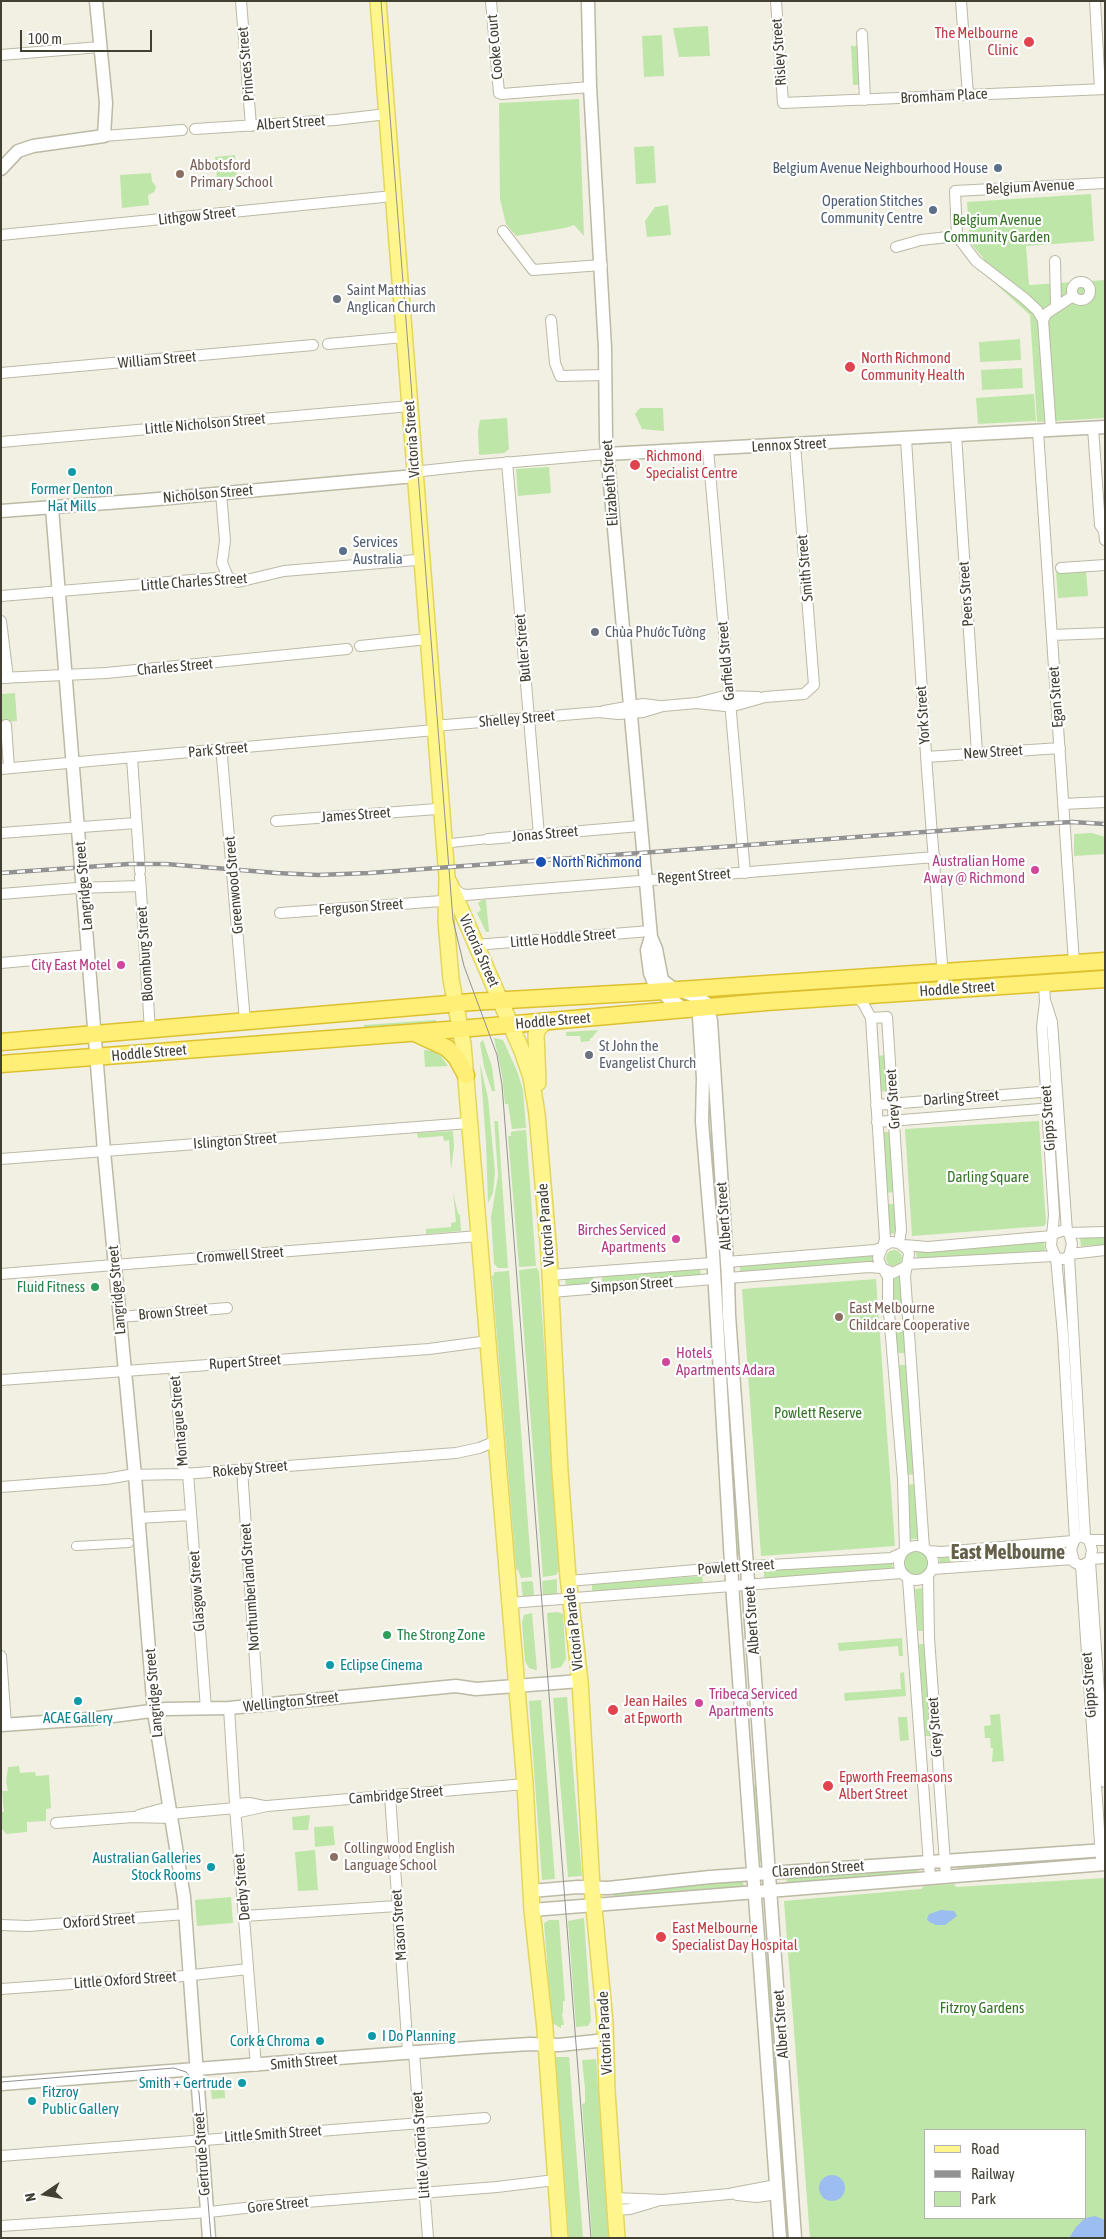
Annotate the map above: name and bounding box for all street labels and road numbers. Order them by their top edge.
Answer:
street label: Cooke Court [483,14,507,80]
street label: Risley Street [768,18,790,86]
street label: Princes Street [234,26,258,102]
street label: Bromham Place [900,85,988,107]
street label: Albert Street [256,112,326,134]
street label: Belgium Avenue [985,176,1075,198]
street label: Lithgow Street [157,203,237,229]
street label: William Street [117,348,197,372]
street label: Victoria Street [400,400,424,478]
street label: Little Nicholson Street [144,410,266,438]
street label: Lennox Street [751,434,827,456]
street label: Elizabeth Street [598,439,622,527]
street label: Nicholson Street [162,481,254,507]
street label: Smith Street [793,534,817,602]
street label: Peers Street [955,561,977,627]
street label: Little Charles Street [140,569,248,595]
street label: Butler Street [511,613,535,683]
street label: Garfield Street [714,621,738,701]
street label: Charles Street [136,655,214,679]
street label: Egan Street [1045,666,1067,728]
street label: York Street [912,685,934,745]
street label: Shelley Street [478,707,556,731]
street label: Park Street [187,738,249,762]
street label: New Street [963,741,1023,763]
street label: James Street [321,804,391,826]
street label: Jonas Street [511,822,579,846]
street label: Greenwood Street [221,835,247,935]
street label: Langridge Street [71,841,97,931]
street label: Regent Street [657,864,731,888]
street label: Ferguson Street [318,895,404,919]
street label: Bloomburg Street [133,906,157,1002]
street label: Victoria Street [455,912,503,990]
street label: Little Hoddle Street [509,924,617,952]
street label: Hoddle Street [919,977,995,1001]
street label: Hoddle Street [515,1009,591,1033]
street label: Hoddle Street [111,1041,187,1065]
street label: Grey Street [882,1068,904,1130]
street label: Gipps Street [1037,1085,1059,1151]
street label: Darling Street [923,1086,999,1110]
street label: Islington Street [193,1129,277,1153]
street label: Albert Street [713,1181,735,1251]
street label: Victoria Parade [533,1183,559,1267]
street label: Cromwell Street [196,1243,284,1267]
street label: Langridge Street [104,1245,130,1335]
street label: Simpson Street [590,1273,674,1297]
street label: Brown Street [138,1300,208,1324]
street label: Rupert Street [208,1351,282,1373]
street label: Montague Street [166,1375,192,1467]
street label: Rokeby Street [211,1457,289,1481]
street label: Northumberland Street [237,1522,263,1652]
street label: Glasgow Street [185,1550,209,1632]
street label: Powlett Street [697,1555,775,1579]
street label: Albert Street [741,1585,763,1655]
street label: Victoria Parade [561,1587,587,1671]
street label: Langridge Street [141,1648,167,1738]
street label: Gipps Street [1078,1652,1100,1718]
street label: Wellington Street [242,1688,340,1716]
street label: Grey Street [924,1696,946,1758]
street label: Cambridge Street [348,1782,444,1808]
street label: Derby Street [230,1852,254,1922]
street label: Clarendon Street [771,1857,865,1881]
street label: Mason Street [388,1889,410,1961]
street label: Oxford Street [62,1909,136,1933]
street label: Little Oxford Street [73,1967,177,1993]
street label: Albert Street [770,1989,792,2059]
street label: Victoria Parade [594,1991,616,2075]
street label: Smith Street [270,2050,338,2074]
street label: Little Victoria Street [408,2091,434,2199]
street label: Gertrude Street [190,2112,214,2196]
street label: Little Smith Street [224,2122,322,2146]
street label: Gore Street [247,2193,309,2217]

